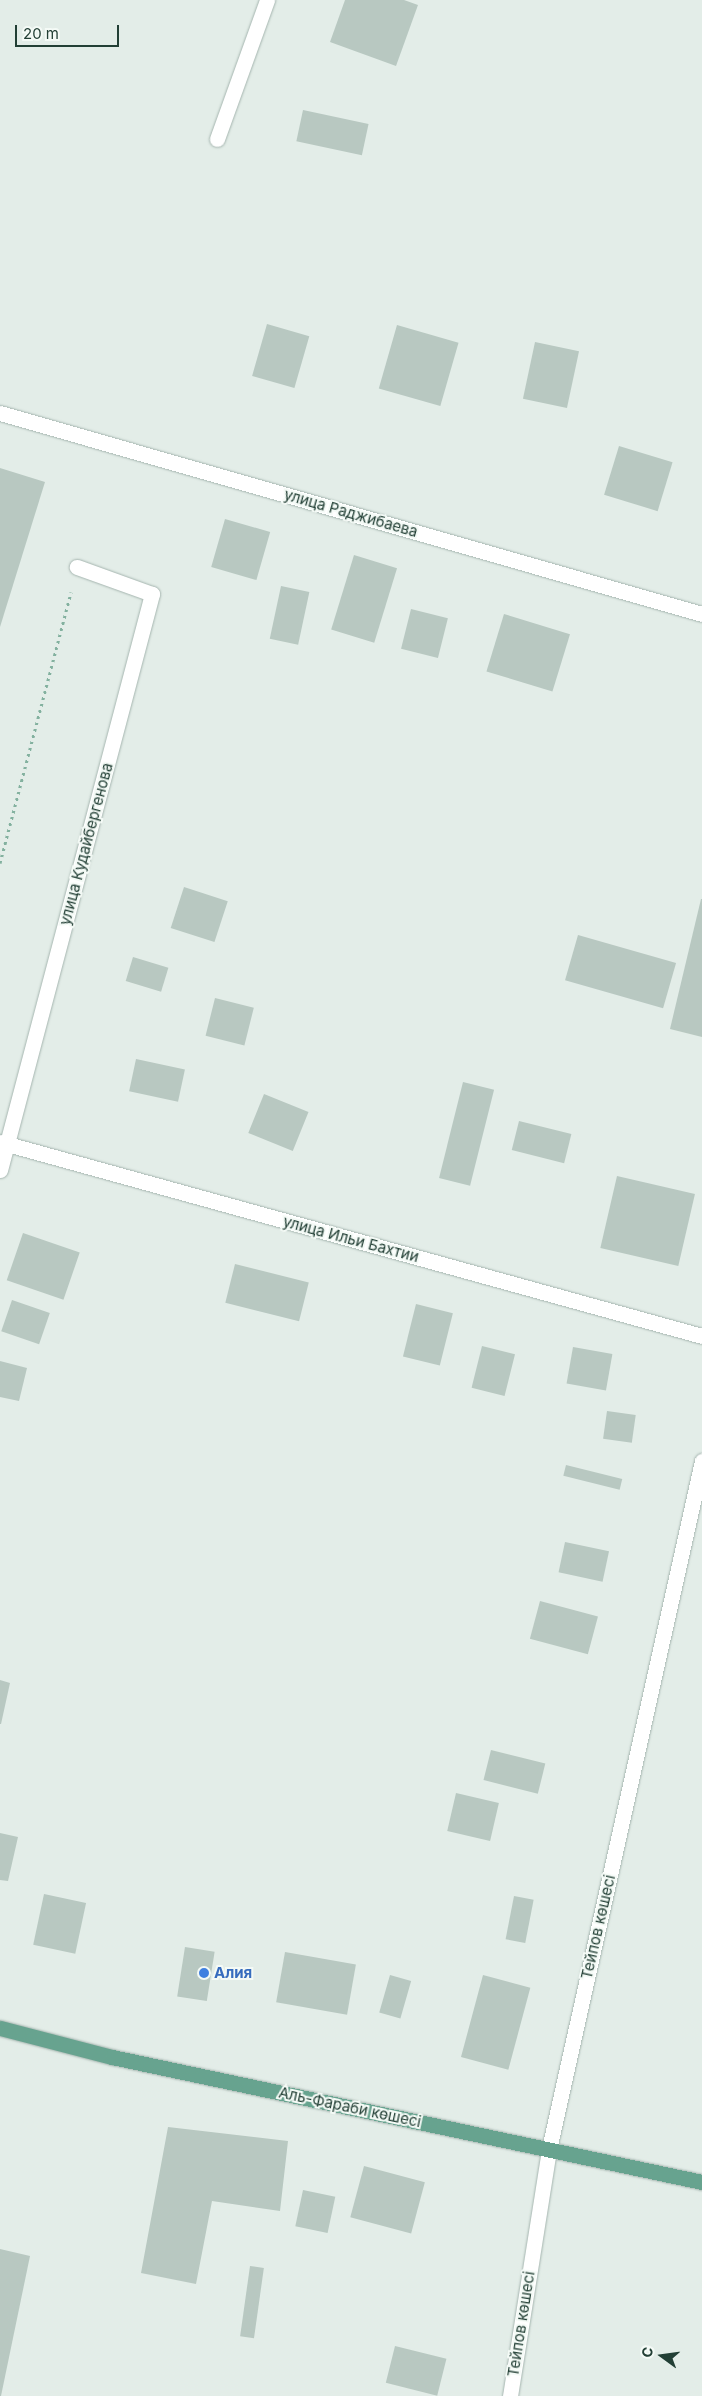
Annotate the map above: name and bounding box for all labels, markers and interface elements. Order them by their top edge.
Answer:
scale bar [18,15,121,47]
text: 20 m [23,24,59,43]
street label: улица Раджибаева [282,485,420,541]
street label: улица Кудайбергенова [56,761,116,927]
street label: улица Ильи Бахтии [281,1212,421,1266]
street label: Тейпов көшесі [577,1873,619,1981]
place label: Алия [214,1964,252,1982]
marker: Алия [198,1967,210,1979]
street label: Аль-Фараби көшесі [277,2083,423,2131]
street label: Тейпов көшесі [504,2270,538,2378]
north arrow [637,2331,687,2381]
text: С [637,2345,656,2359]

